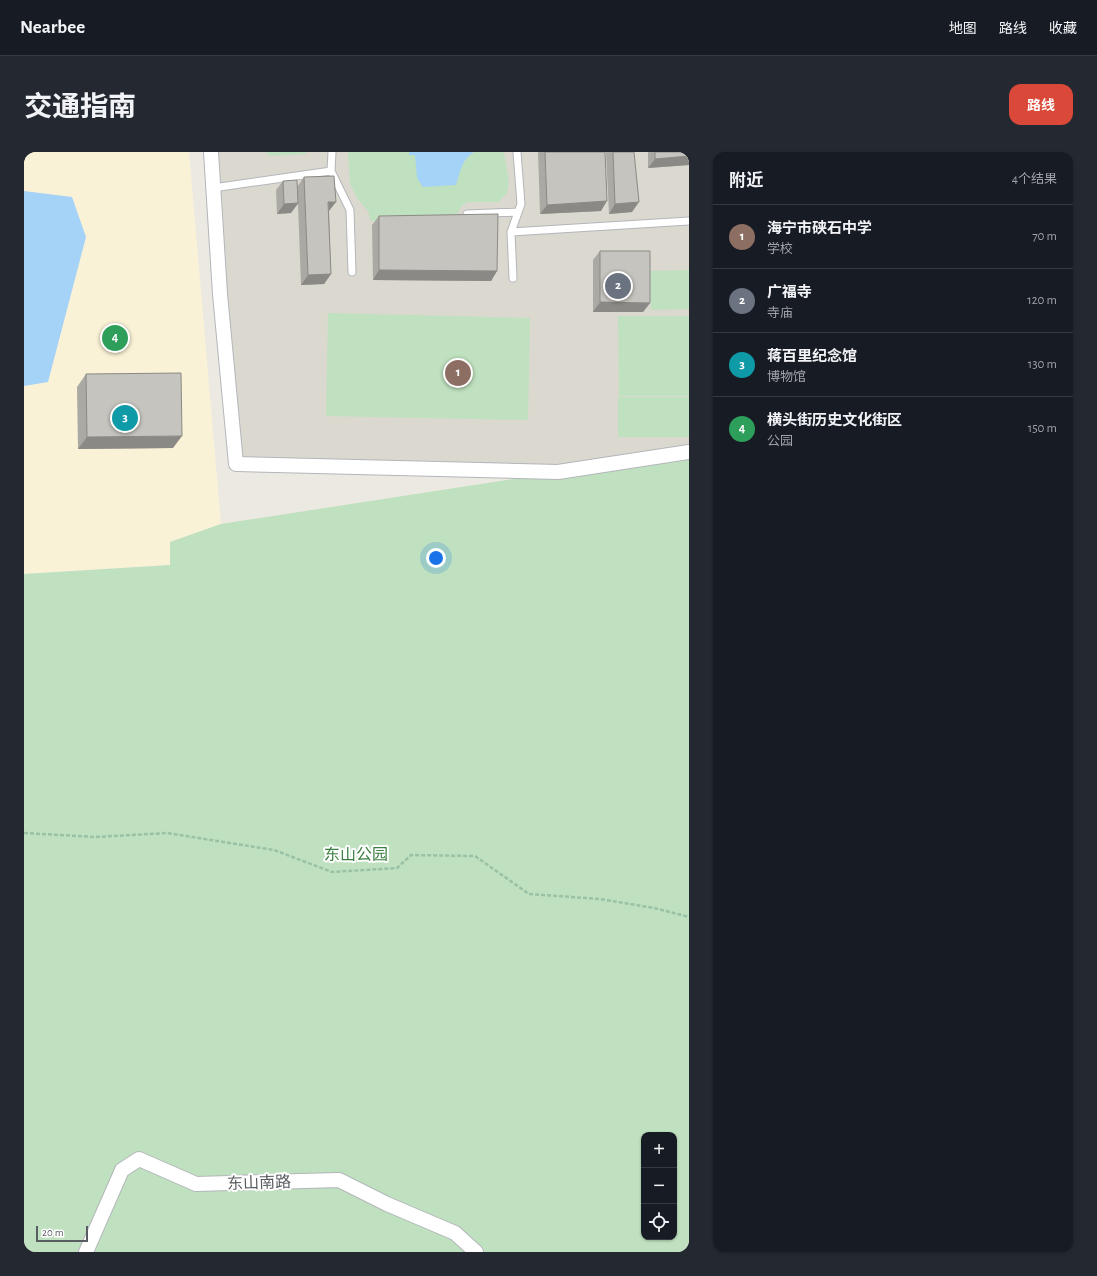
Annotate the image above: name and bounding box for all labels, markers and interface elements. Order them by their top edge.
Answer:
text: Nearbee [20,18,85,37]
text: 地图 [949,22,977,36]
text: 路线 [999,22,1027,36]
text: 收藏 [1049,22,1077,36]
button: 路线 [1009,84,1073,125]
text: 交通指南 [24,94,136,122]
text: 附近 [729,172,763,189]
text: 4个结果 [1012,173,1057,186]
text: 海宁市硖石中学 [767,221,872,236]
text: 1 [740,230,744,243]
text: 70 m [1032,230,1057,243]
text: 学校 [767,243,793,256]
pin: 2 [605,271,631,301]
text: 广福寺 [767,285,812,300]
text: 2 [739,294,745,307]
text: 120 m [1027,294,1057,307]
text: 寺庙 [767,307,793,320]
pin: 4 [102,323,128,353]
text: 蒋百里纪念馆 [767,349,857,364]
pin: 1 [445,358,471,388]
text: 3 [739,358,745,371]
text: 130 m [1028,358,1057,371]
text: 博物馆 [767,371,806,384]
pin: 3 [112,403,138,433]
text: 横头街历史文化街区 [767,413,902,428]
text: 4 [739,422,745,435]
text: 150 m [1028,422,1057,435]
text: 公园 [767,435,793,448]
your location [426,548,446,568]
park label: 东山公园 [324,846,388,863]
map controls [641,1132,677,1240]
button: + [641,1132,677,1168]
button: − [641,1168,677,1204]
street label: 东山南路 [227,1173,291,1192]
button: locate [641,1204,677,1240]
scale bar [36,1224,88,1243]
text: 20 m [42,1227,63,1238]

